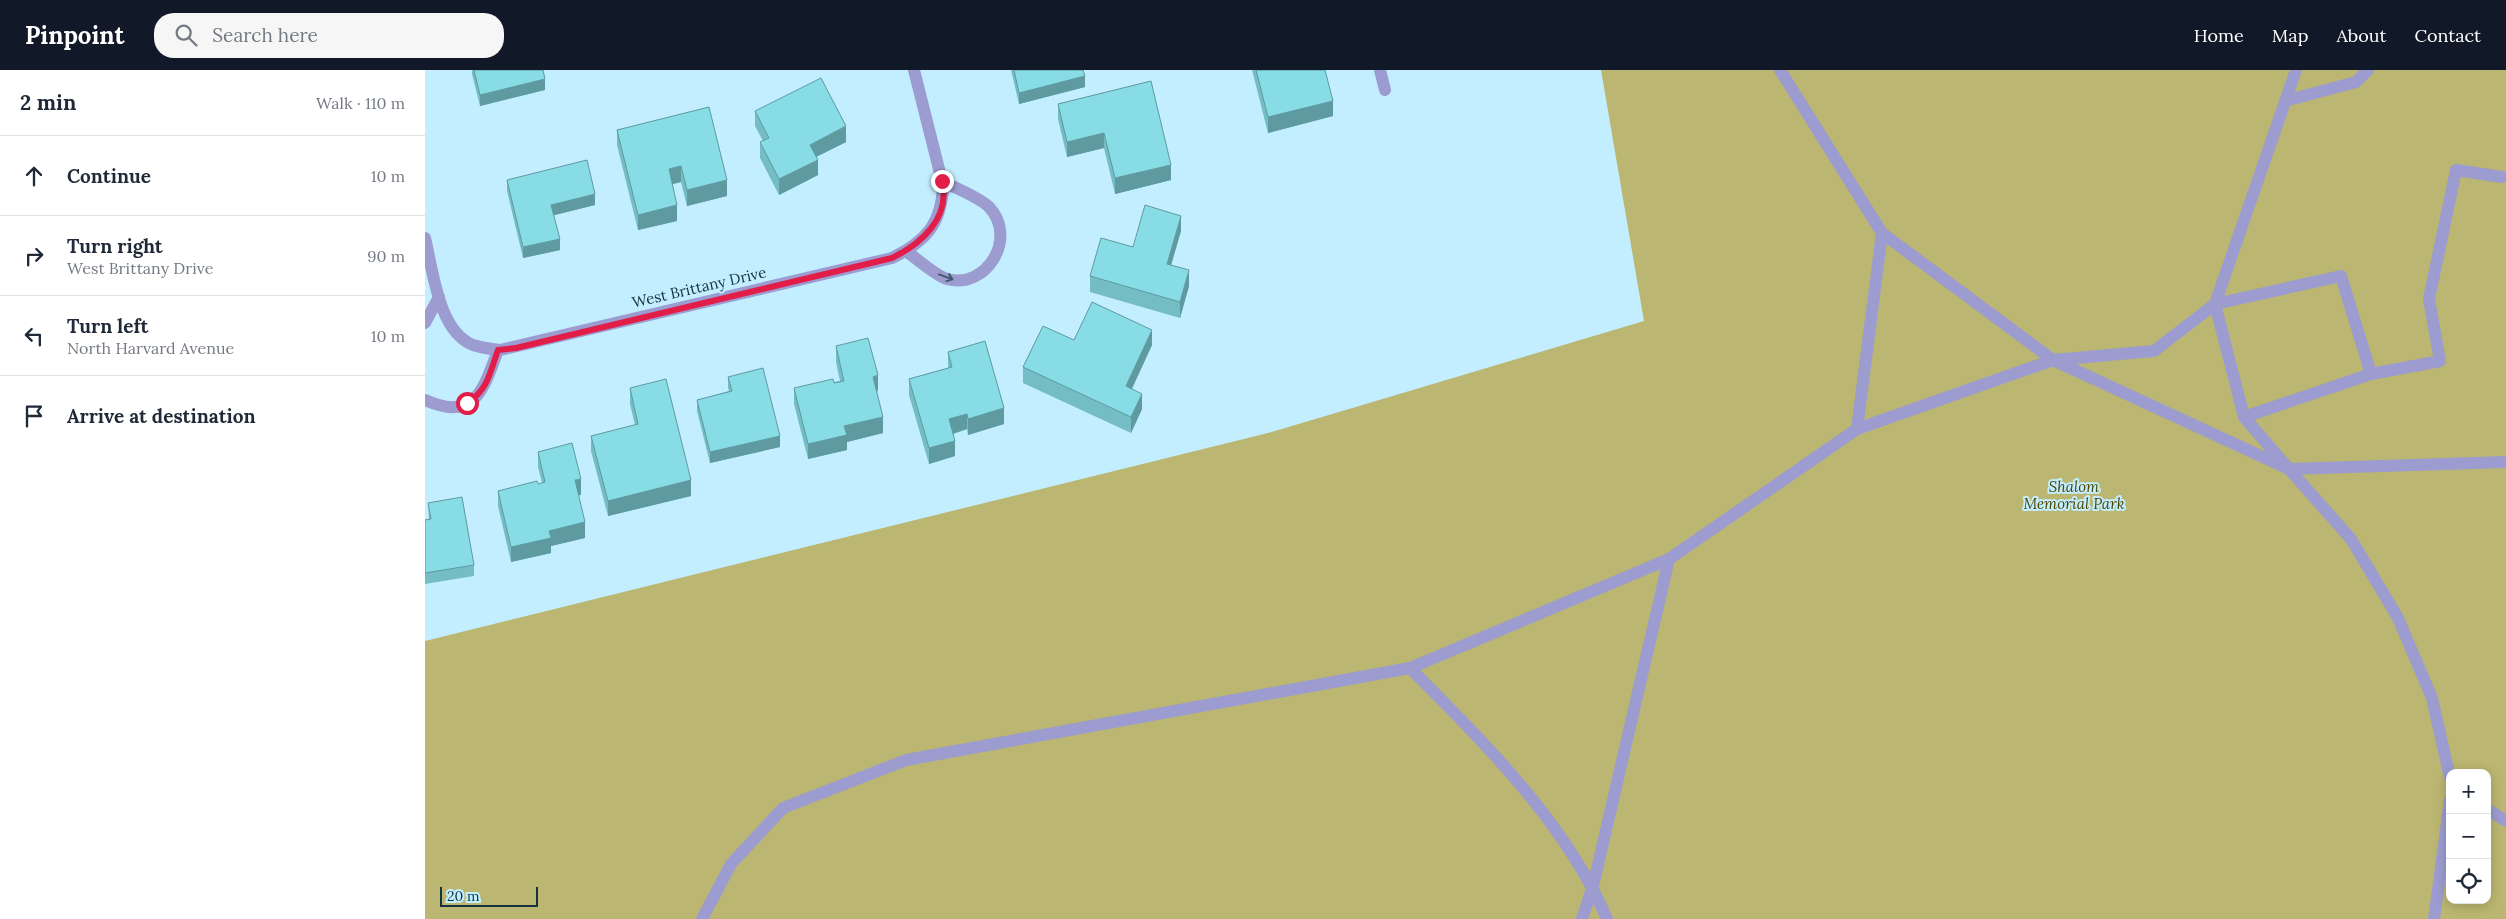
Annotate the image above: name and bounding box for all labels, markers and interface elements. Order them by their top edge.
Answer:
search box [154,13,504,58]
text: Pinpoint [25,20,124,51]
icon: search [172,21,200,49]
text: Search here [212,23,318,47]
text: Home [2194,24,2244,47]
text: Map [2272,24,2308,47]
text: About [2336,24,2386,47]
text: Contact [2414,24,2481,47]
text: 2 min [20,89,76,116]
text: Walk · 110 m [316,93,405,113]
icon: ahead [20,162,48,190]
text: Continue [67,164,151,188]
text: 10 m [371,166,405,186]
route end [931,170,954,193]
text: Turn right [67,234,163,258]
icon: right [20,242,48,270]
text: 90 m [367,246,405,266]
text: West Brittany Drive [67,258,213,278]
street label: West Brittany Drive [630,262,768,312]
one-way arrow [938,273,953,282]
text: Turn left [67,314,148,338]
icon: left [20,322,48,350]
text: 10 m [371,326,405,346]
text: North Harvard Avenue [67,338,234,358]
route start [456,392,479,415]
icon: arrive [20,402,48,430]
text: Arrive at destination [67,404,256,428]
park label: Shalom Memorial Park [2023,477,2125,513]
map controls [2446,769,2491,904]
button: + [2446,769,2491,814]
button: − [2446,814,2491,859]
button: locate [2446,859,2491,904]
scale bar [440,884,537,907]
text: 20 m [447,887,479,905]

